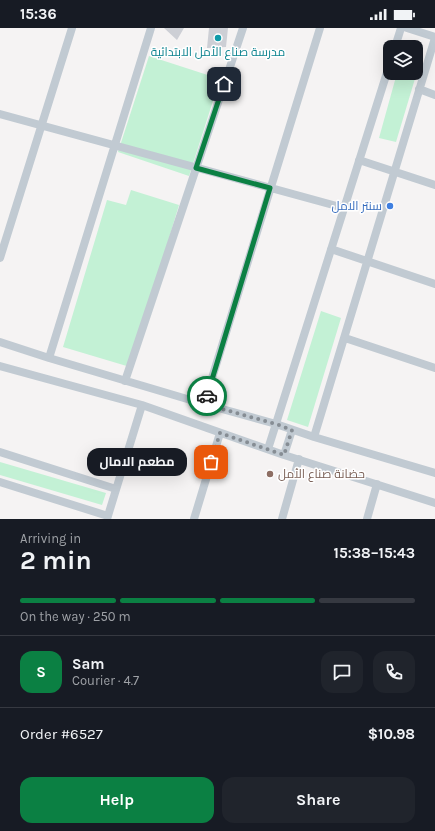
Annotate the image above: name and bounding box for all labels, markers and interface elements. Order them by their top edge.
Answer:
text: 15:36 [20,5,57,23]
marker: مدرسة صناع الأمل الابتدائية [213,33,223,43]
map controls [383,40,423,80]
button: layers [383,40,423,80]
place label: مدرسة صناع الأمل الابتدائية [151,45,285,60]
pin [207,67,241,101]
icon: home [213,73,235,95]
place label: سنتر الامل [332,199,382,213]
marker: سنتر الامل [385,201,395,211]
courier [187,376,227,416]
icon: car [196,385,218,407]
pin [194,445,228,479]
callout: مطعم الامال [87,448,187,476]
icon: bag [200,451,222,473]
text: مطعم الامال [99,454,175,469]
place label: حضانة صناع الأمل [278,467,365,482]
marker: حضانة صناع الأمل [265,469,275,479]
text: Arriving in [20,531,81,546]
text: 15:38–15:43 [334,544,415,562]
text: 2 min [20,545,92,576]
text: On the way · 250 m [20,609,131,624]
button: chat [321,651,363,693]
button: phone [373,651,415,693]
text: Sam [72,655,105,673]
text: S [36,663,46,681]
text: Courier · 4.7 [72,673,139,688]
text: Order #6527 [20,725,103,743]
text: $10.98 [368,725,415,743]
button: Help [20,777,214,823]
button: Share [222,777,415,823]

